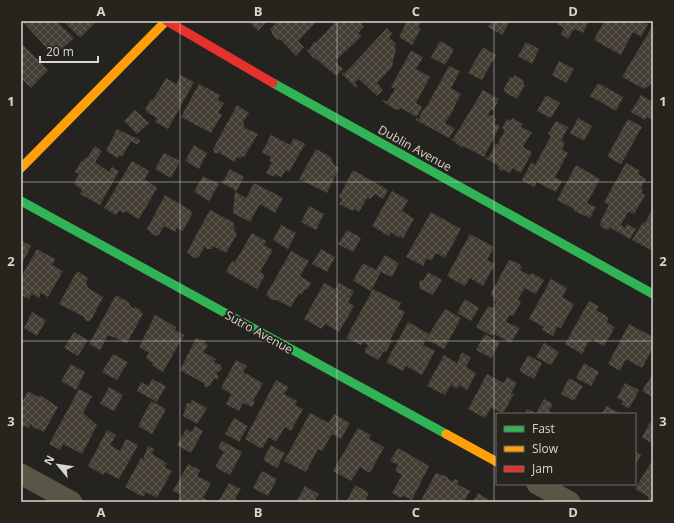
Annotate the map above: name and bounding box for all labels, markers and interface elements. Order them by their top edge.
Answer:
text: A [97,2,106,20]
text: B [254,2,263,20]
text: C [412,2,420,20]
text: D [568,2,578,20]
scale bar [40,38,98,64]
text: 20 m [46,43,74,60]
text: 1 [7,92,15,110]
text: 1 [659,92,667,110]
street label: Dublin Avenue [375,121,455,175]
text: 2 [7,252,15,270]
text: 2 [659,252,667,270]
street label: Sutro Avenue [222,306,296,358]
text: 3 [7,412,15,430]
text: 3 [659,412,667,430]
legend [496,413,636,485]
text: Fast [532,420,555,437]
text: Slow [532,440,559,457]
north arrow [38,445,78,485]
text: N [40,452,58,467]
text: Jam [531,460,553,477]
text: A [97,503,106,521]
text: B [254,503,263,521]
text: C [412,503,420,521]
text: D [568,503,578,521]

